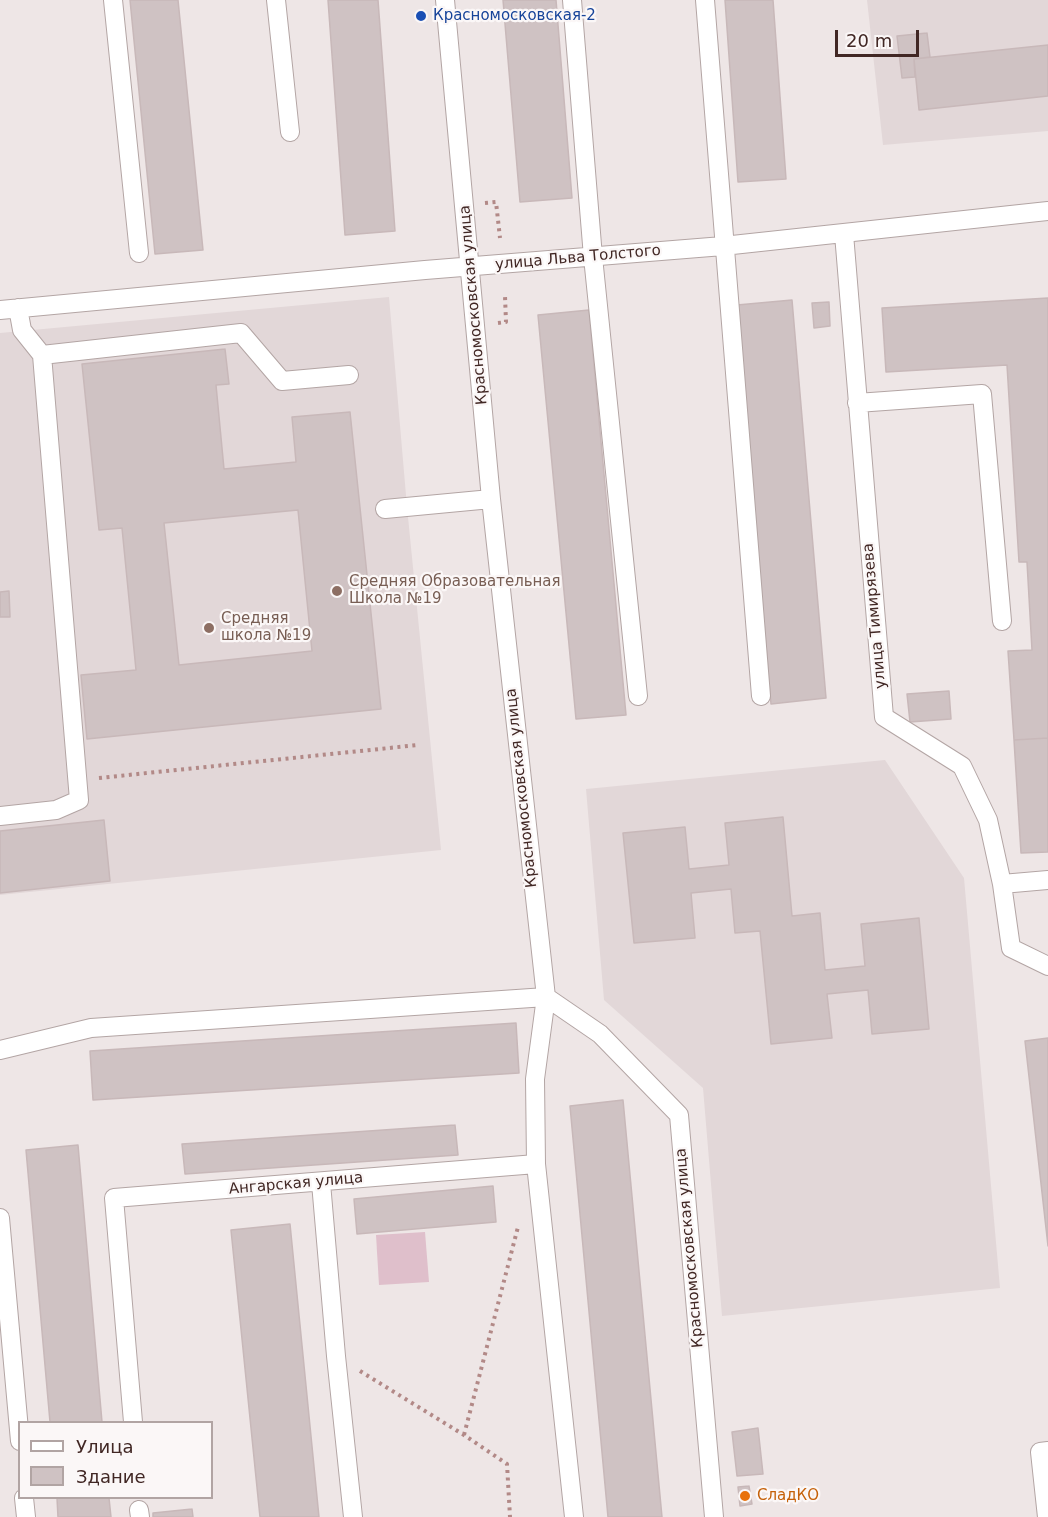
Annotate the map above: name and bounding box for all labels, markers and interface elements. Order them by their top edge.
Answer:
place label: Красномосковская-2 [433,7,596,25]
marker: Красномосковская-2 [414,9,428,23]
scale bar [838,18,922,56]
text: 20 m [846,30,892,51]
street label: Красномосковская улица [456,204,492,406]
street label: улица Льва Толстого [494,242,662,274]
street label: улица Тимирязева [860,542,890,690]
place label: Средняя Образовательная Школа №19 [349,573,561,608]
marker: Средняя Образовательная Школа №19 [330,584,344,598]
place label: Средняя школа №19 [221,610,311,645]
marker: Средняя школа №19 [202,621,216,635]
street label: Красномосковская улица [503,687,541,889]
street label: Красномосковская улица [672,1147,708,1349]
street label: Ангарская улица [228,1169,364,1199]
legend [18,1421,213,1499]
text: Улица [76,1436,133,1457]
text: Здание [76,1466,146,1487]
place label: СладКО [757,1487,819,1505]
marker: СладКО [738,1489,752,1503]

